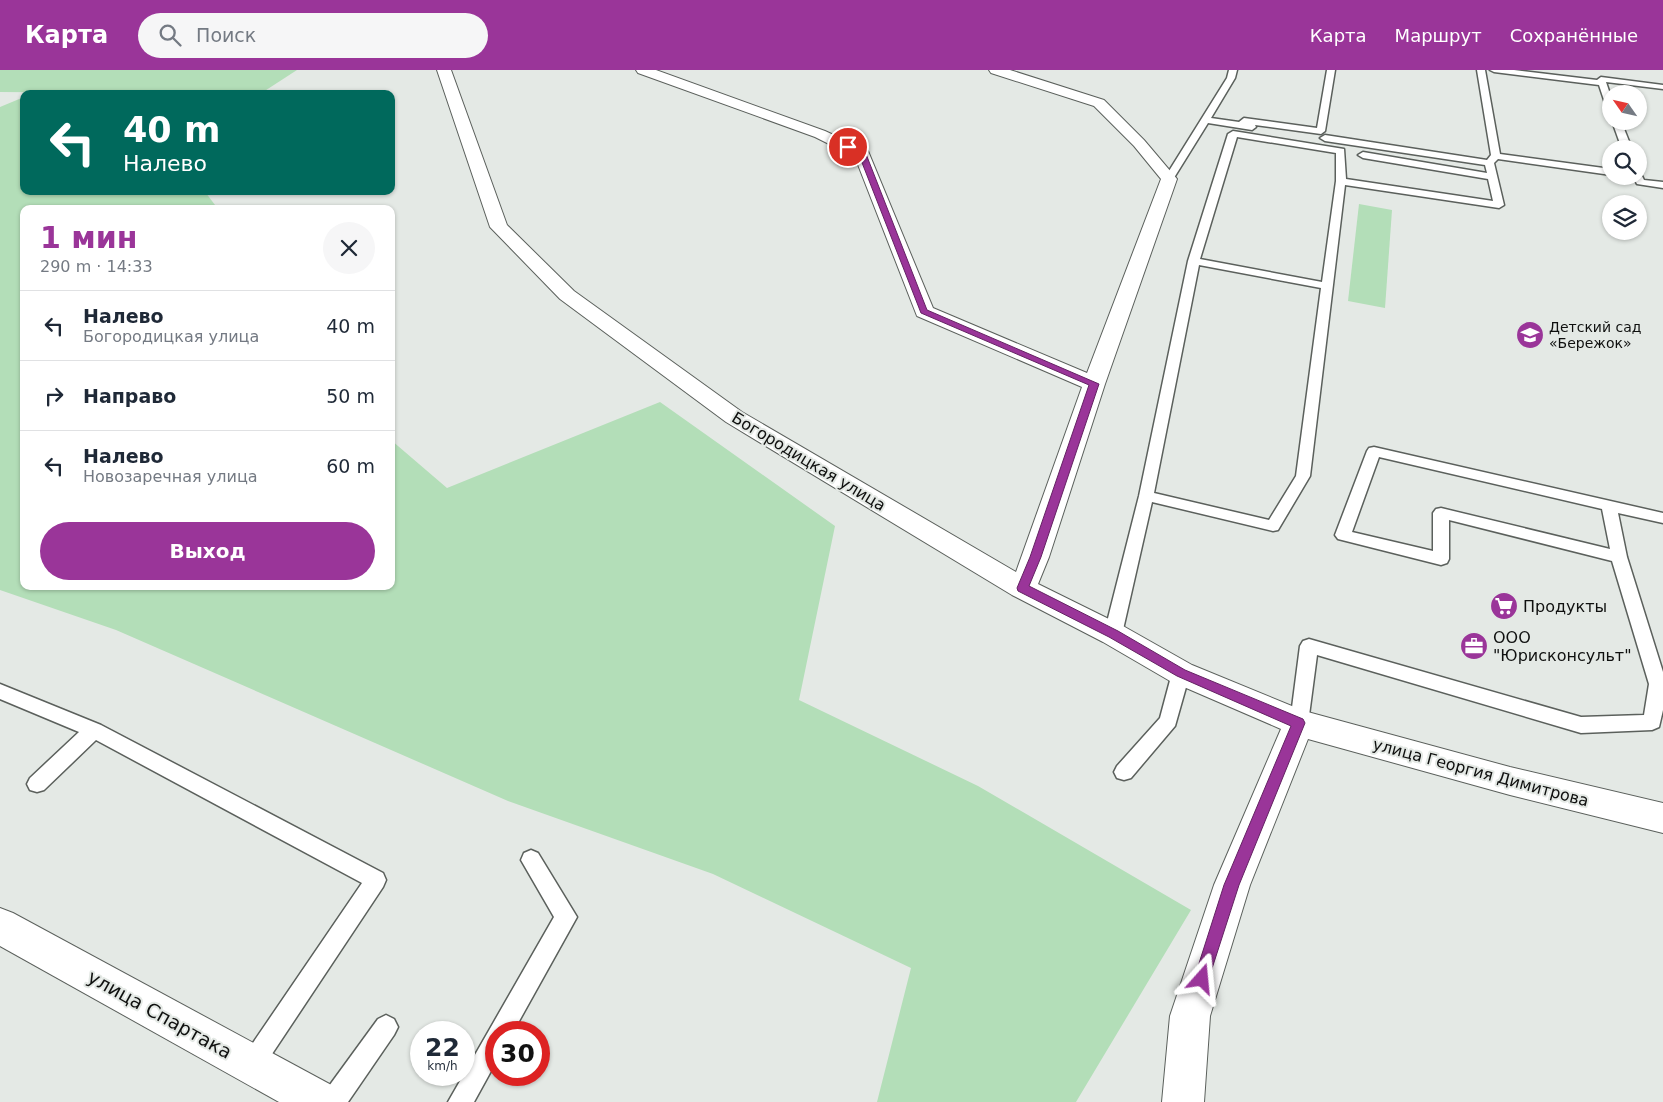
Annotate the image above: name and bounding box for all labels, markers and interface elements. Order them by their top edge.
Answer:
search box [138,13,488,58]
text: Карта [25,21,108,49]
icon: search [156,21,184,49]
text: Поиск [196,24,256,46]
text: Карта [1310,25,1367,46]
text: Маршрут [1395,25,1482,46]
text: Сохранённые [1510,25,1638,46]
north arrow [1602,85,1648,130]
map controls [1602,85,1647,240]
icon: left [40,110,105,175]
text: 40 m [123,110,220,150]
pin [827,126,869,168]
icon: arrive [834,133,862,161]
button: search [1602,140,1647,185]
text: Налево [123,151,207,176]
button: layers [1602,195,1647,240]
text: 1 мин [40,220,138,255]
button: close [323,222,375,274]
text: 290 m · 14:33 [40,257,153,276]
text: Налево [83,305,164,327]
icon: left [40,312,68,340]
text: 40 m [326,315,375,337]
place label: Детский сад «Бережок» [1549,319,1641,351]
school or university icon: Детский сад «Бережок» [1515,320,1545,350]
text: Богородицкая улица [83,327,259,346]
icon: right [40,382,68,410]
text: Направо [83,385,176,407]
text: 50 m [326,385,375,407]
street label: Богородицкая улица [728,408,889,515]
text: Налево [83,445,164,467]
icon: left [40,452,68,480]
text: 60 m [326,455,375,477]
text: Новозаречная улица [83,467,258,486]
button: Выход [40,522,375,580]
supermarket icon: Продукты [1489,591,1519,621]
place label: Продукты [1523,597,1607,616]
place label: ООО "Юрисконсульт" [1493,628,1632,665]
office icon: ООО "Юрисконсульт" [1459,631,1489,661]
street label: улица Георгия Димитрова [1371,734,1591,810]
position arrow [1175,952,1227,1004]
street label: улица Спартака [84,965,236,1063]
speed limit sign: 30 [485,1021,550,1086]
text: 22 [425,1033,460,1062]
text: km/h [427,1059,458,1073]

